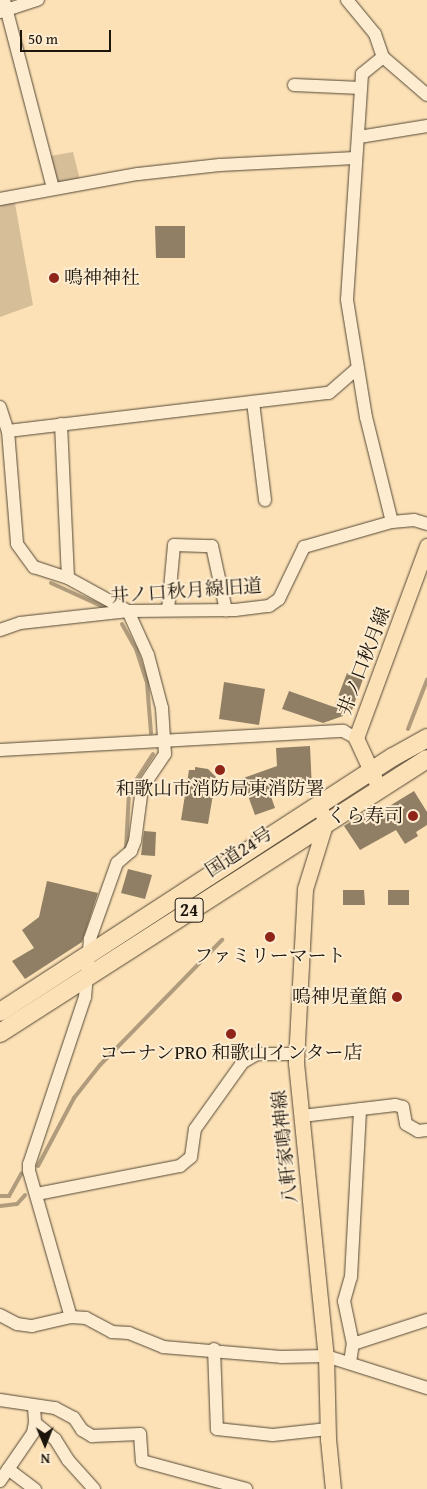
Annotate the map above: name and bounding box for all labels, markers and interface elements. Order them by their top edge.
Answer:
scale bar [22,20,114,52]
text: 50 m [28,28,58,49]
place label: 鳴神神社 [64,267,140,289]
marker: 鳴神神社 [48,272,60,284]
street label: 井ノ口秋月線旧道 [109,574,263,608]
street label: 井ノ口秋月線 [333,604,395,718]
marker: 和歌山市消防局東消防署 [214,764,226,776]
place label: 和歌山市消防局東消防署 [116,778,324,800]
place label: くら寿司 [327,805,403,827]
marker: くら寿司 [407,810,419,822]
street label: 国道24号 [201,822,277,882]
road number: 24 [174,894,204,926]
marker: ファミリーマート [264,931,276,943]
place label: ファミリーマート [194,945,346,967]
place label: 嗚神児童館 [292,986,387,1008]
marker: 嗚神児童館 [391,991,403,1003]
marker: コーナンPRO 和歌山インター店 [225,1028,237,1040]
place label: コーナンPRO 和歌山インター店 [99,1042,363,1064]
street label: 八軒家鳴神線 [268,1089,302,1205]
north arrow [20,1419,70,1469]
text: N [40,1449,50,1469]

